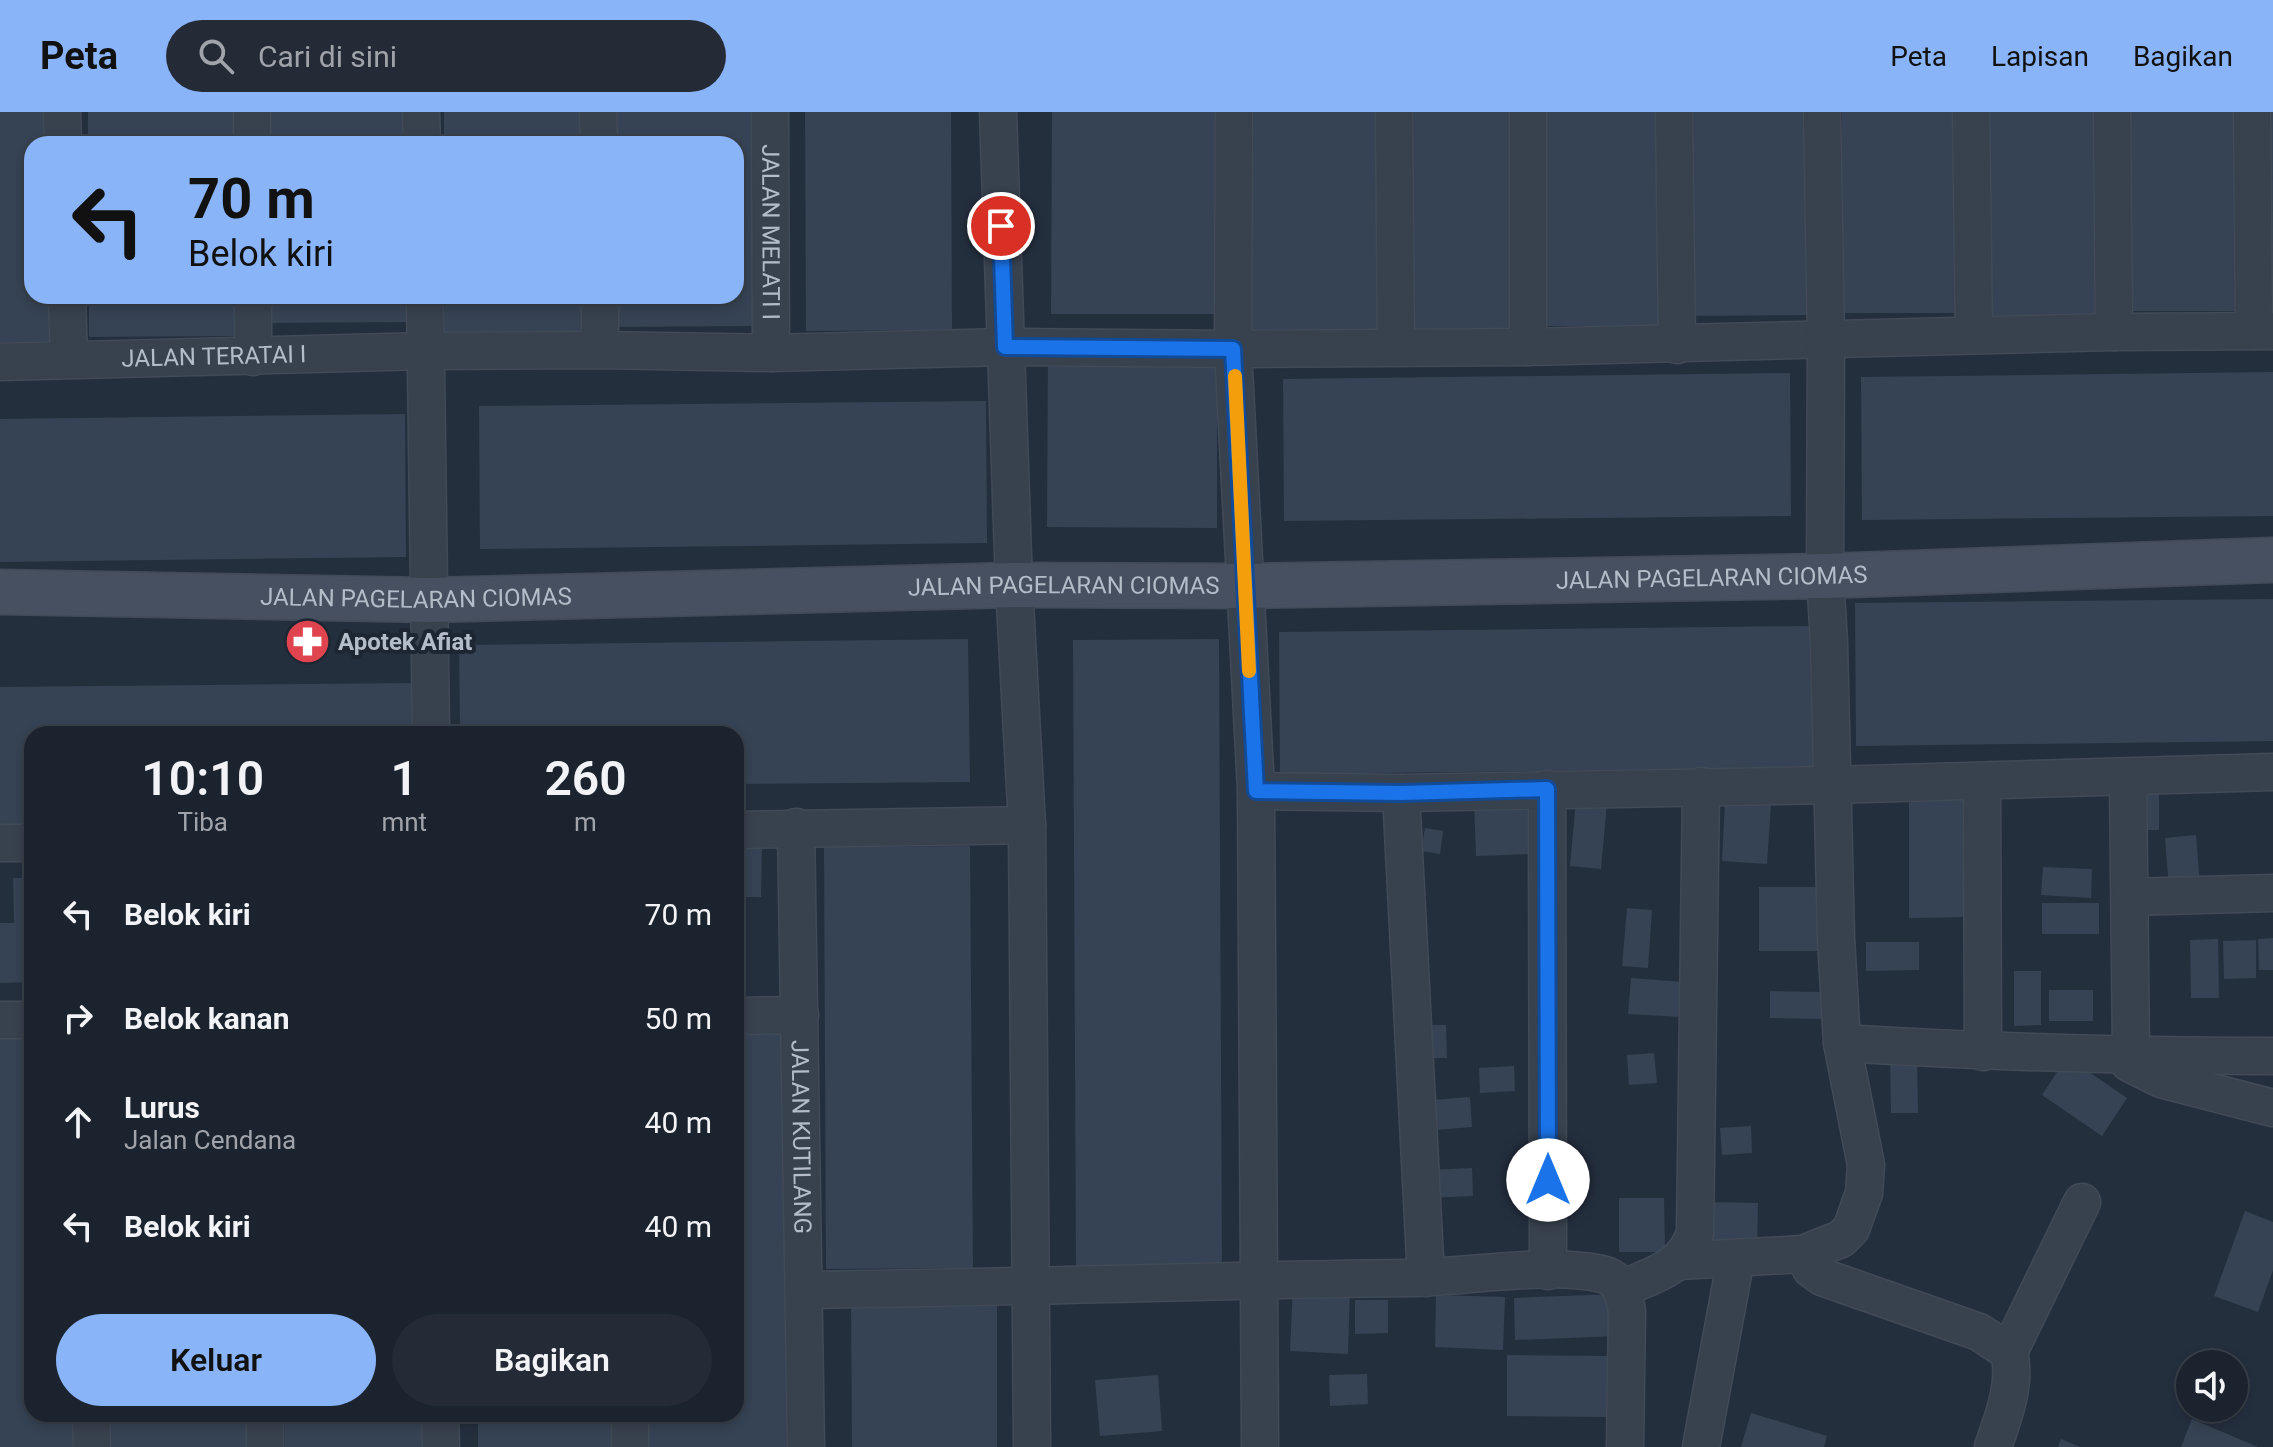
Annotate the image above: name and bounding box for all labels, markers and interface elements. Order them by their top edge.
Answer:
search box [166,20,726,92]
text: Peta [40,34,118,78]
icon: search [194,34,238,78]
text: Cari di sini [258,39,397,74]
text: Peta [1890,40,1947,73]
text: Lapisan [1991,40,2089,73]
text: Bagikan [2133,40,2233,73]
street label: JALAN MELATI I [756,144,785,320]
text: 70 m [188,166,315,232]
icon: left [56,168,160,272]
pin [967,192,1035,260]
icon: arrive [979,204,1023,248]
text: Belok kiri [188,233,334,275]
street label: JALAN TERATAI I [121,340,307,373]
street label: JALAN PAGELARAN CIOMAS [1556,560,1868,595]
street label: JALAN PAGELARAN CIOMAS [908,571,1220,602]
street label: JALAN PAGELARAN CIOMAS [260,582,572,614]
pharmacy icon: Apotek Afiat [283,618,331,666]
place label: Apotek Afiat [338,628,472,656]
text: 10:10 [141,750,264,807]
text: 1 [391,750,418,807]
text: 260 [544,750,627,807]
text: Tiba [177,807,228,837]
text: mnt [381,807,427,837]
text: m [574,807,597,837]
icon: left [56,892,100,936]
text: Belok kiri [124,897,251,932]
text: 70 m [645,897,712,932]
icon: right [56,996,100,1040]
text: Belok kanan [124,1001,289,1036]
text: 50 m [645,1001,712,1036]
street label: JALAN KUTILANG [785,1040,817,1234]
text: Lurus [124,1090,200,1125]
icon: ahead [56,1100,100,1144]
text: 40 m [645,1105,712,1140]
text: Jalan Cendana [124,1125,296,1155]
position arrow [1506,1138,1590,1222]
icon: left [56,1204,100,1248]
text: Belok kiri [124,1209,251,1244]
text: 40 m [645,1209,712,1244]
button: Keluar [56,1314,376,1406]
button: Bagikan [392,1314,712,1406]
map controls [2176,1350,2248,1422]
button: sound [2176,1350,2248,1422]

